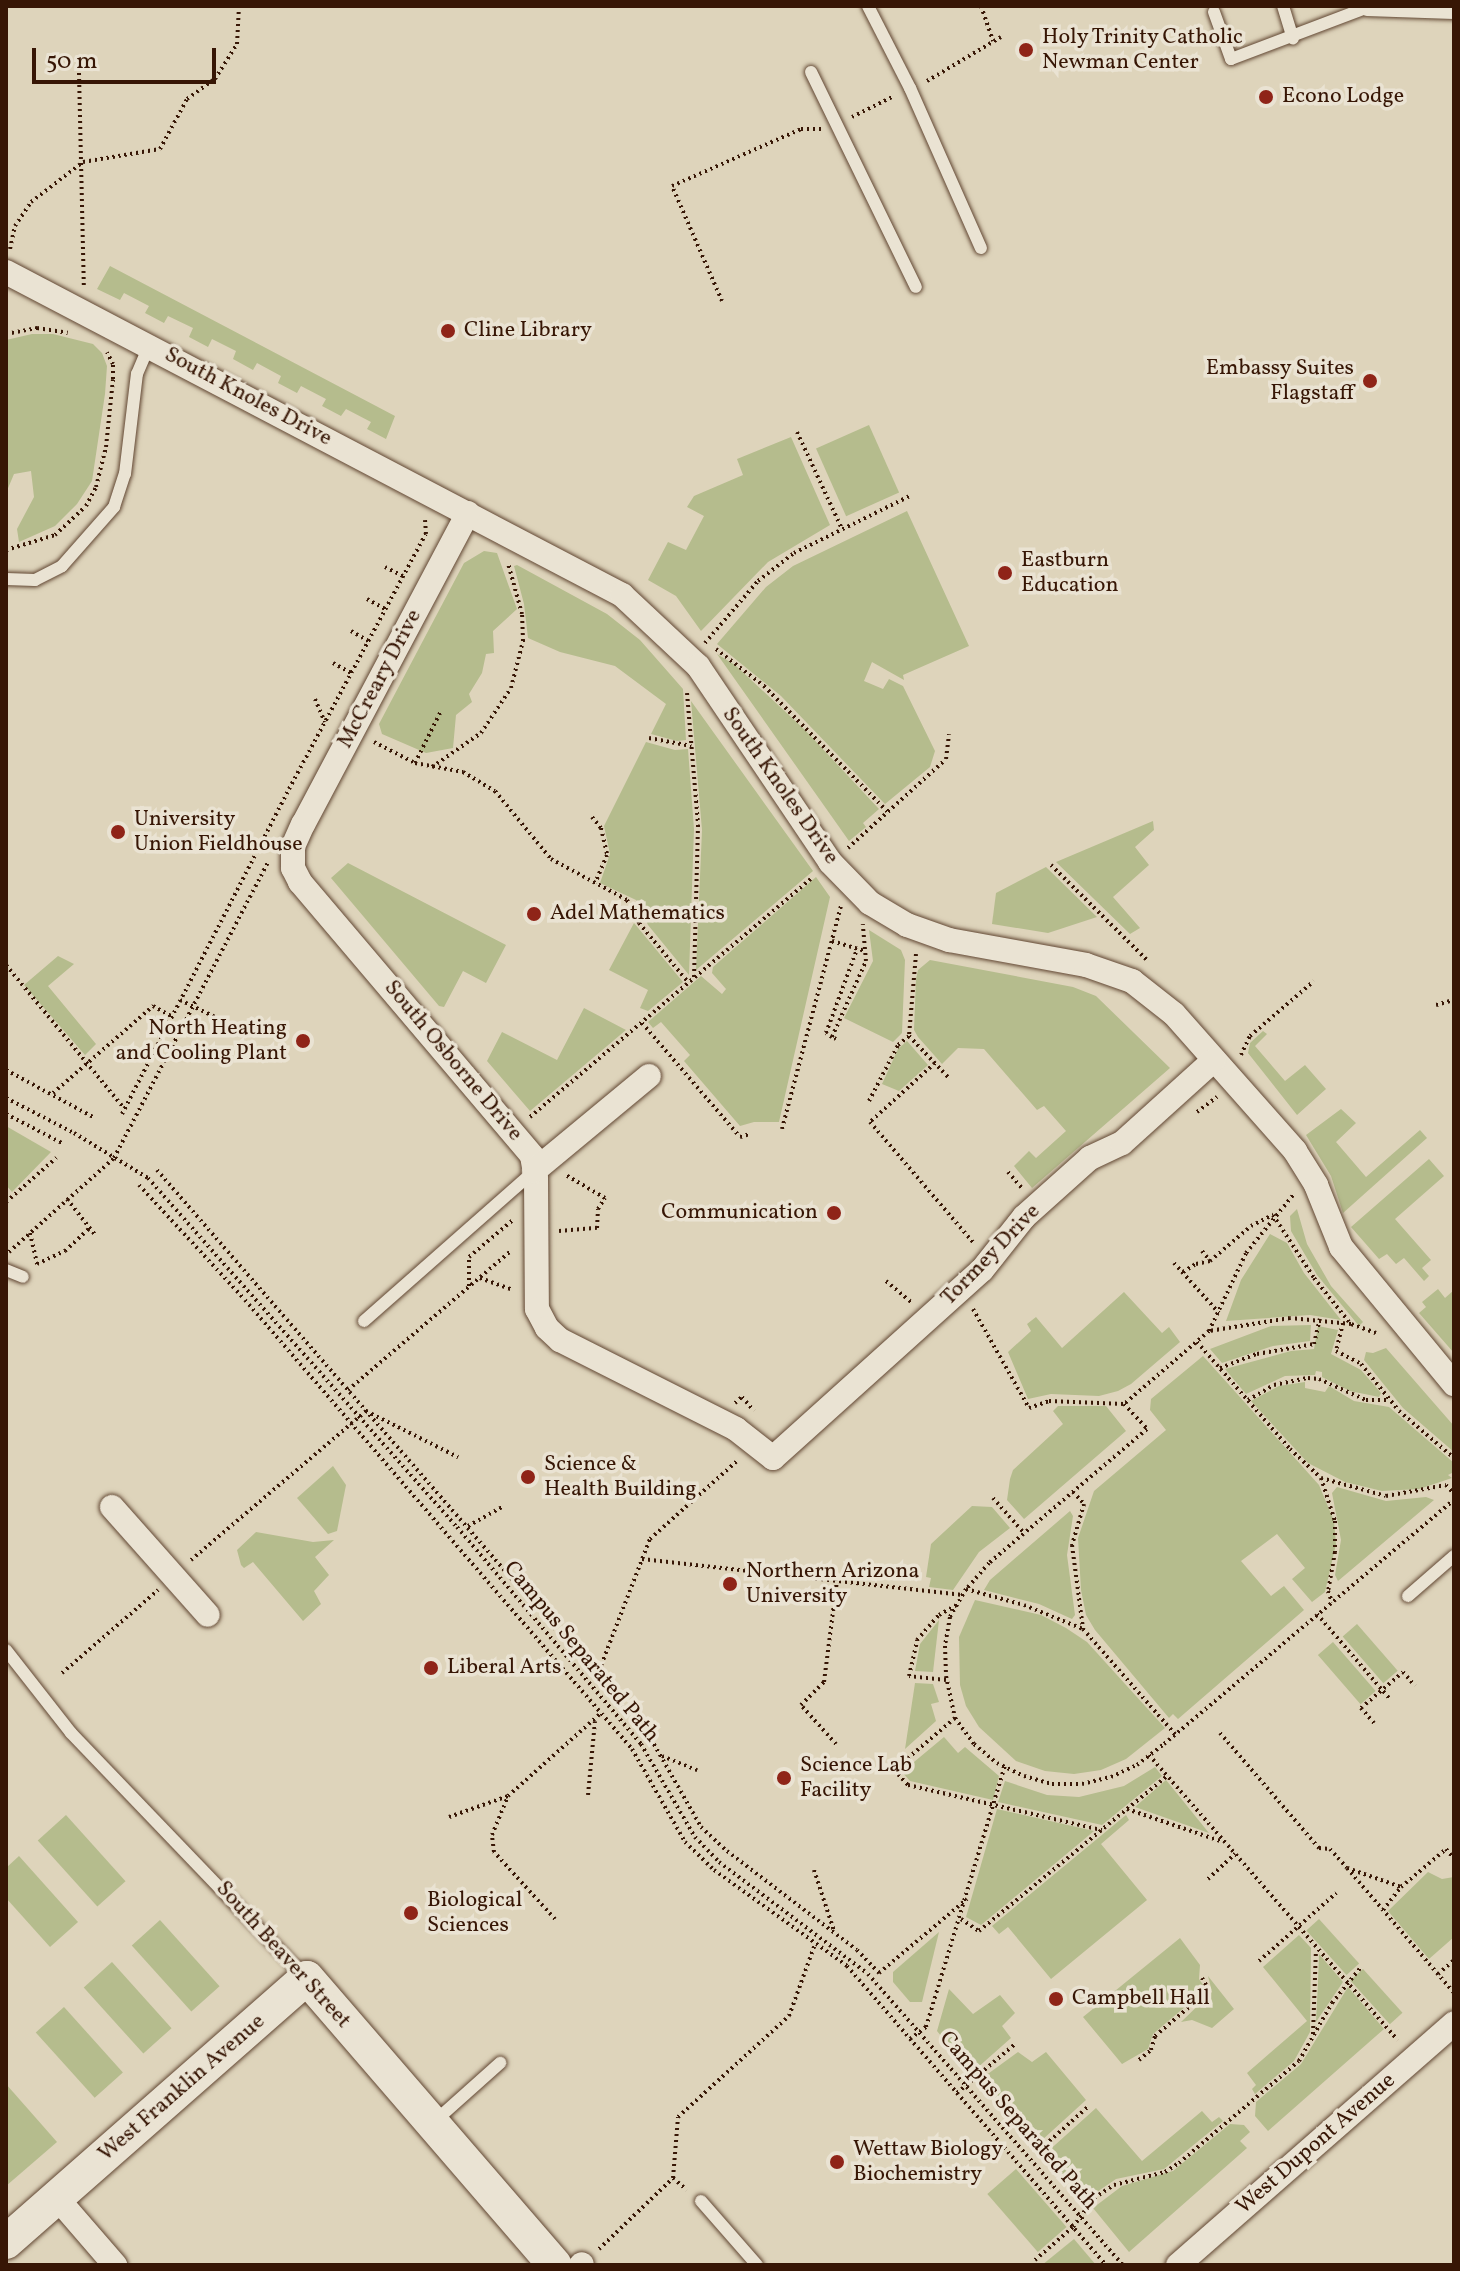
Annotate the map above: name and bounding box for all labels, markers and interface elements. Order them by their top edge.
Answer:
place label: Holy Trinity Catholic Newman Center [1042,24,1245,76]
scale bar [36,32,220,82]
marker: Holy Trinity Catholic Newman Center [1017,41,1035,59]
text: 50 m [46,45,98,79]
place label: Econo Lodge [1282,84,1404,110]
marker: Econo Lodge [1257,88,1275,106]
place label: Cline Library [464,318,592,344]
marker: Cline Library [439,322,457,340]
street label: South Knoles Drive [160,342,336,452]
place label: Embassy Suites Flagstaff [1205,355,1354,406]
marker: Embassy Suites Flagstaff [1361,372,1379,390]
place label: Eastburn Education [1021,547,1119,598]
marker: Eastburn Education [996,564,1014,582]
street label: McCreary Drive [332,605,428,753]
street label: South Knoles Drive [716,702,844,870]
place label: University Union Fieldhouse [134,806,303,858]
marker: University Union Fieldhouse [109,823,127,841]
place label: Adel Mathematics [550,901,725,927]
marker: Adel Mathematics [525,905,543,923]
street label: South Osborne Drive [378,975,528,1147]
place label: North Heating and Cooling Plant [115,1015,287,1066]
marker: North Heating and Cooling Plant [294,1032,312,1050]
street label: Tormey Drive [936,1198,1046,1312]
place label: Communication [661,1200,818,1226]
marker: Communication [825,1204,843,1222]
place label: Science & Health Building [544,1451,696,1502]
marker: Science & Health Building [519,1468,537,1486]
street label: Campus Separated Path [497,1556,665,1748]
place label: Northern Arizona University [746,1558,919,1610]
marker: Northern Arizona University [721,1575,739,1593]
place label: Liberal Arts [447,1655,561,1681]
marker: Liberal Arts [422,1659,440,1677]
place label: Science Lab Facility [800,1752,912,1804]
marker: Science Lab Facility [775,1769,793,1787]
street label: South Beaver Street [210,1876,356,2034]
place label: Biological Sciences [427,1887,522,1938]
marker: Biological Sciences [402,1904,420,1922]
place label: Campbell Hall [1072,1986,1210,2012]
marker: Campbell Hall [1047,1990,1065,2008]
street label: West Franklin Avenue [93,2009,271,2167]
street label: Campus Separated Path [933,2026,1103,2216]
street label: West Dupont Avenue [1231,2068,1401,2220]
place label: Wettaw Biology Biochemistry [853,2136,1004,2188]
marker: Wettaw Biology Biochemistry [828,2153,846,2171]

